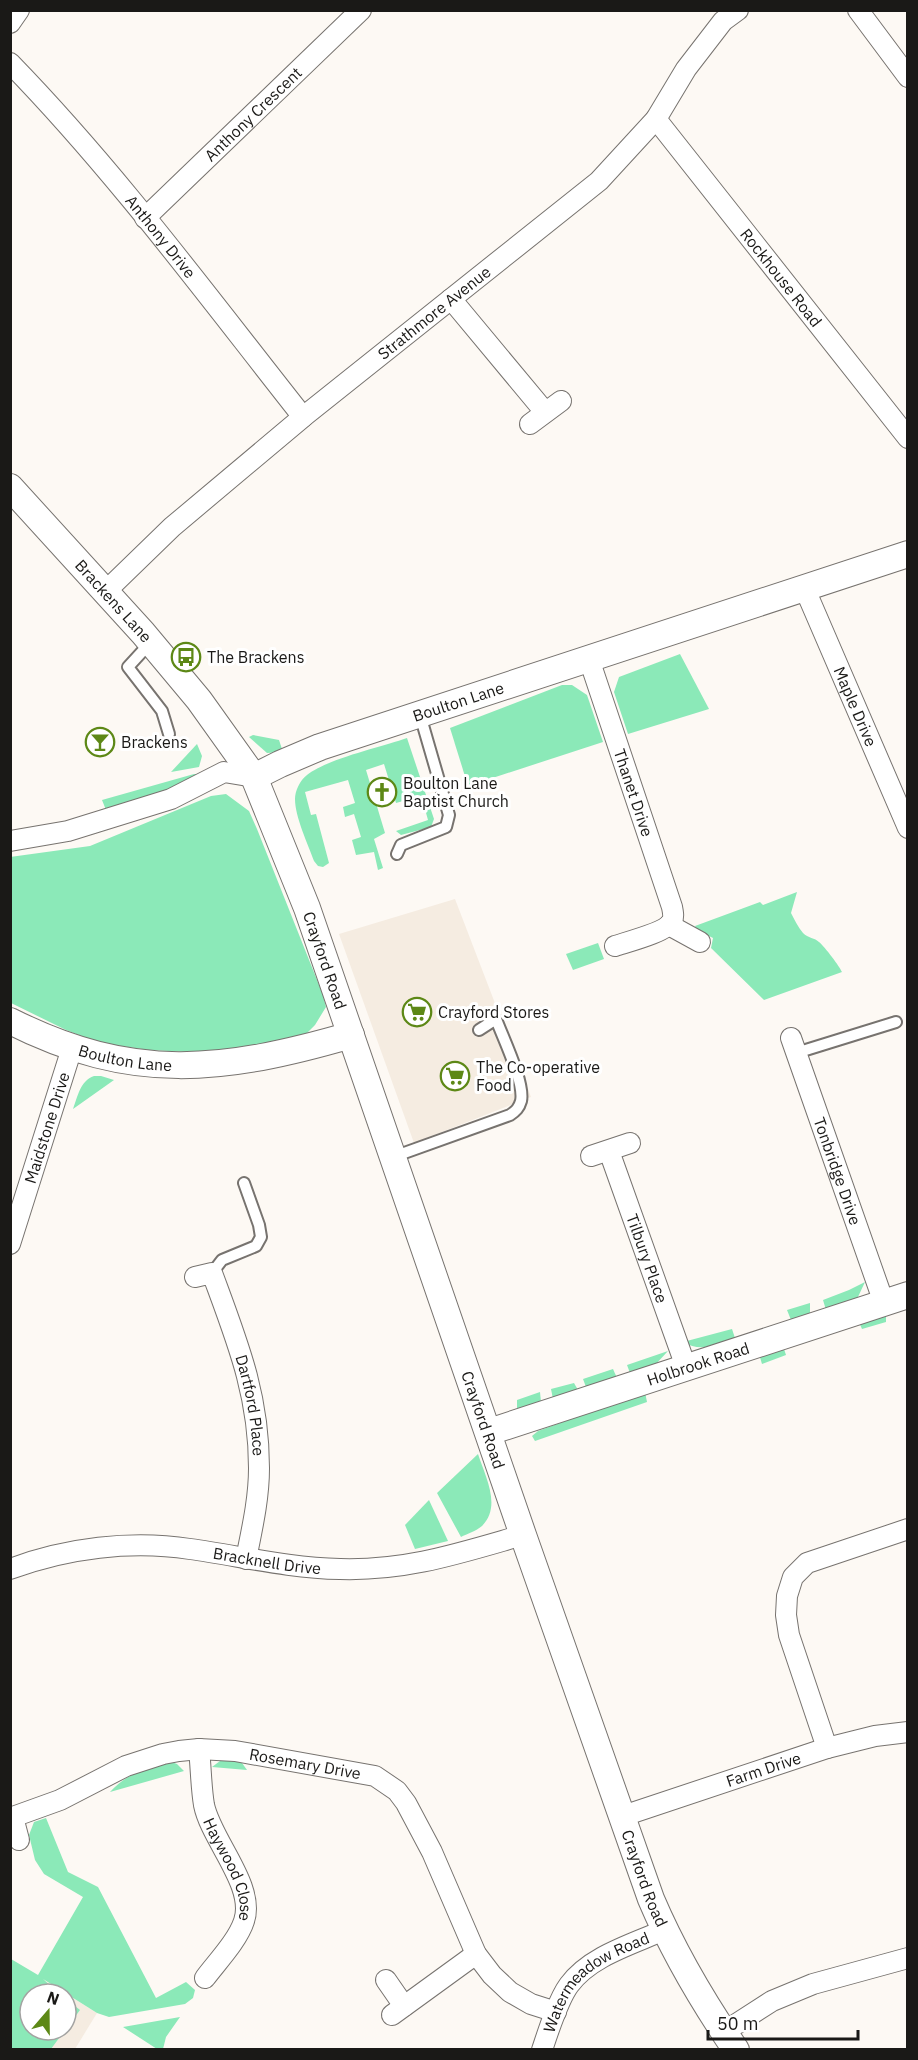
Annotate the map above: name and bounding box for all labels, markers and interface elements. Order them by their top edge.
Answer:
street label: Anthony Crescent [200,63,306,165]
street label: Anthony Drive [121,191,200,282]
street label: Rockhouse Road [736,224,826,331]
street label: Strathmore Avenue [374,261,495,364]
street label: Brackens Lane [71,555,157,646]
bus stop icon: The Brackens [170,641,202,673]
place label: The Brackens [207,647,304,667]
street label: Maple Drive [829,663,882,750]
street label: Boulton Lane [410,677,506,726]
bar icon: Brackens [84,726,116,758]
place label: Brackens [121,732,188,752]
street label: Thanet Drive [610,746,658,839]
place label: Boulton Lane Baptist Church [403,773,509,811]
church icon: Boulton Lane Baptist Church [366,776,398,808]
street label: Crayford Road [299,909,351,1012]
supermarket icon: Crayford Stores [401,996,433,1028]
place label: Crayford Stores [438,1002,549,1022]
street label: Boulton Lane [76,1040,173,1075]
place label: The Co-operative Food [476,1057,600,1095]
supermarket icon: The Co-operative Food [439,1060,471,1092]
street label: Maidstone Drive [20,1069,74,1186]
street label: Tonbridge Drive [810,1115,866,1228]
street label: Tilbury Place [622,1211,672,1306]
street label: Holbrook Road [644,1338,752,1390]
street label: Dartford Place [231,1352,269,1457]
street label: Crayford Road [457,1368,509,1471]
street label: Bracknell Drive [212,1543,322,1578]
street label: Rosemary Drive [248,1744,363,1783]
street label: Farm Drive [723,1747,804,1791]
street label: Haywood Close [199,1814,256,1923]
street label: Crayford Road [617,1827,672,1930]
street label: Watermeadow Road [539,1927,652,2035]
north arrow [18,1982,78,2042]
text: N [44,1987,62,2009]
scale bar [708,2003,858,2041]
text: 50 m [717,2012,759,2035]

